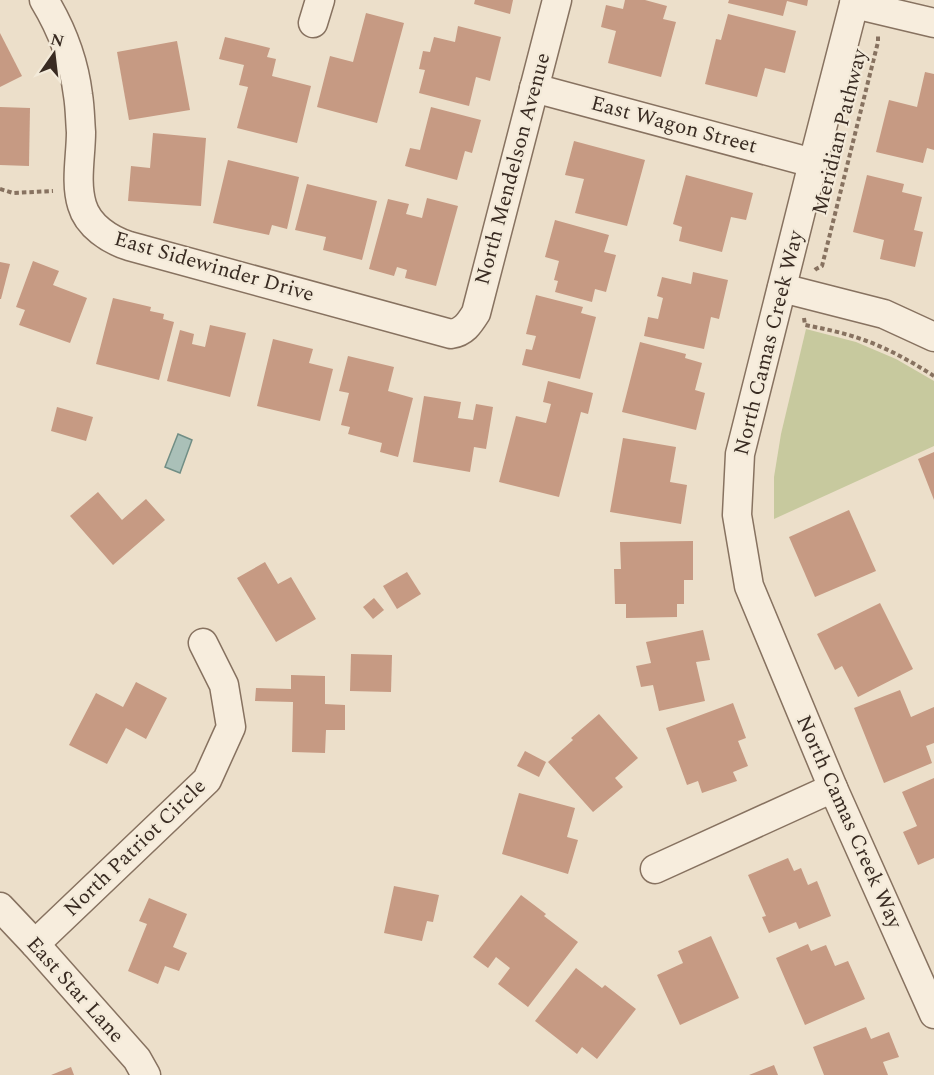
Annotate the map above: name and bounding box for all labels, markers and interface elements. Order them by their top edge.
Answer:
north arrow [24,24,84,84]
text: N [48,27,67,54]
street label: Meridian Pathway [804,45,876,218]
street label: North Mendelson Avenue [467,49,559,289]
street label: East Wagon Street [587,87,761,163]
street label: East Sidewinder Drive [110,223,318,311]
street label: North Camas Creek Way [726,226,813,459]
street label: North Camas Creek Way [787,710,911,935]
street label: North Patriot Circle [56,771,214,925]
street label: East Star Lane [18,929,132,1051]

